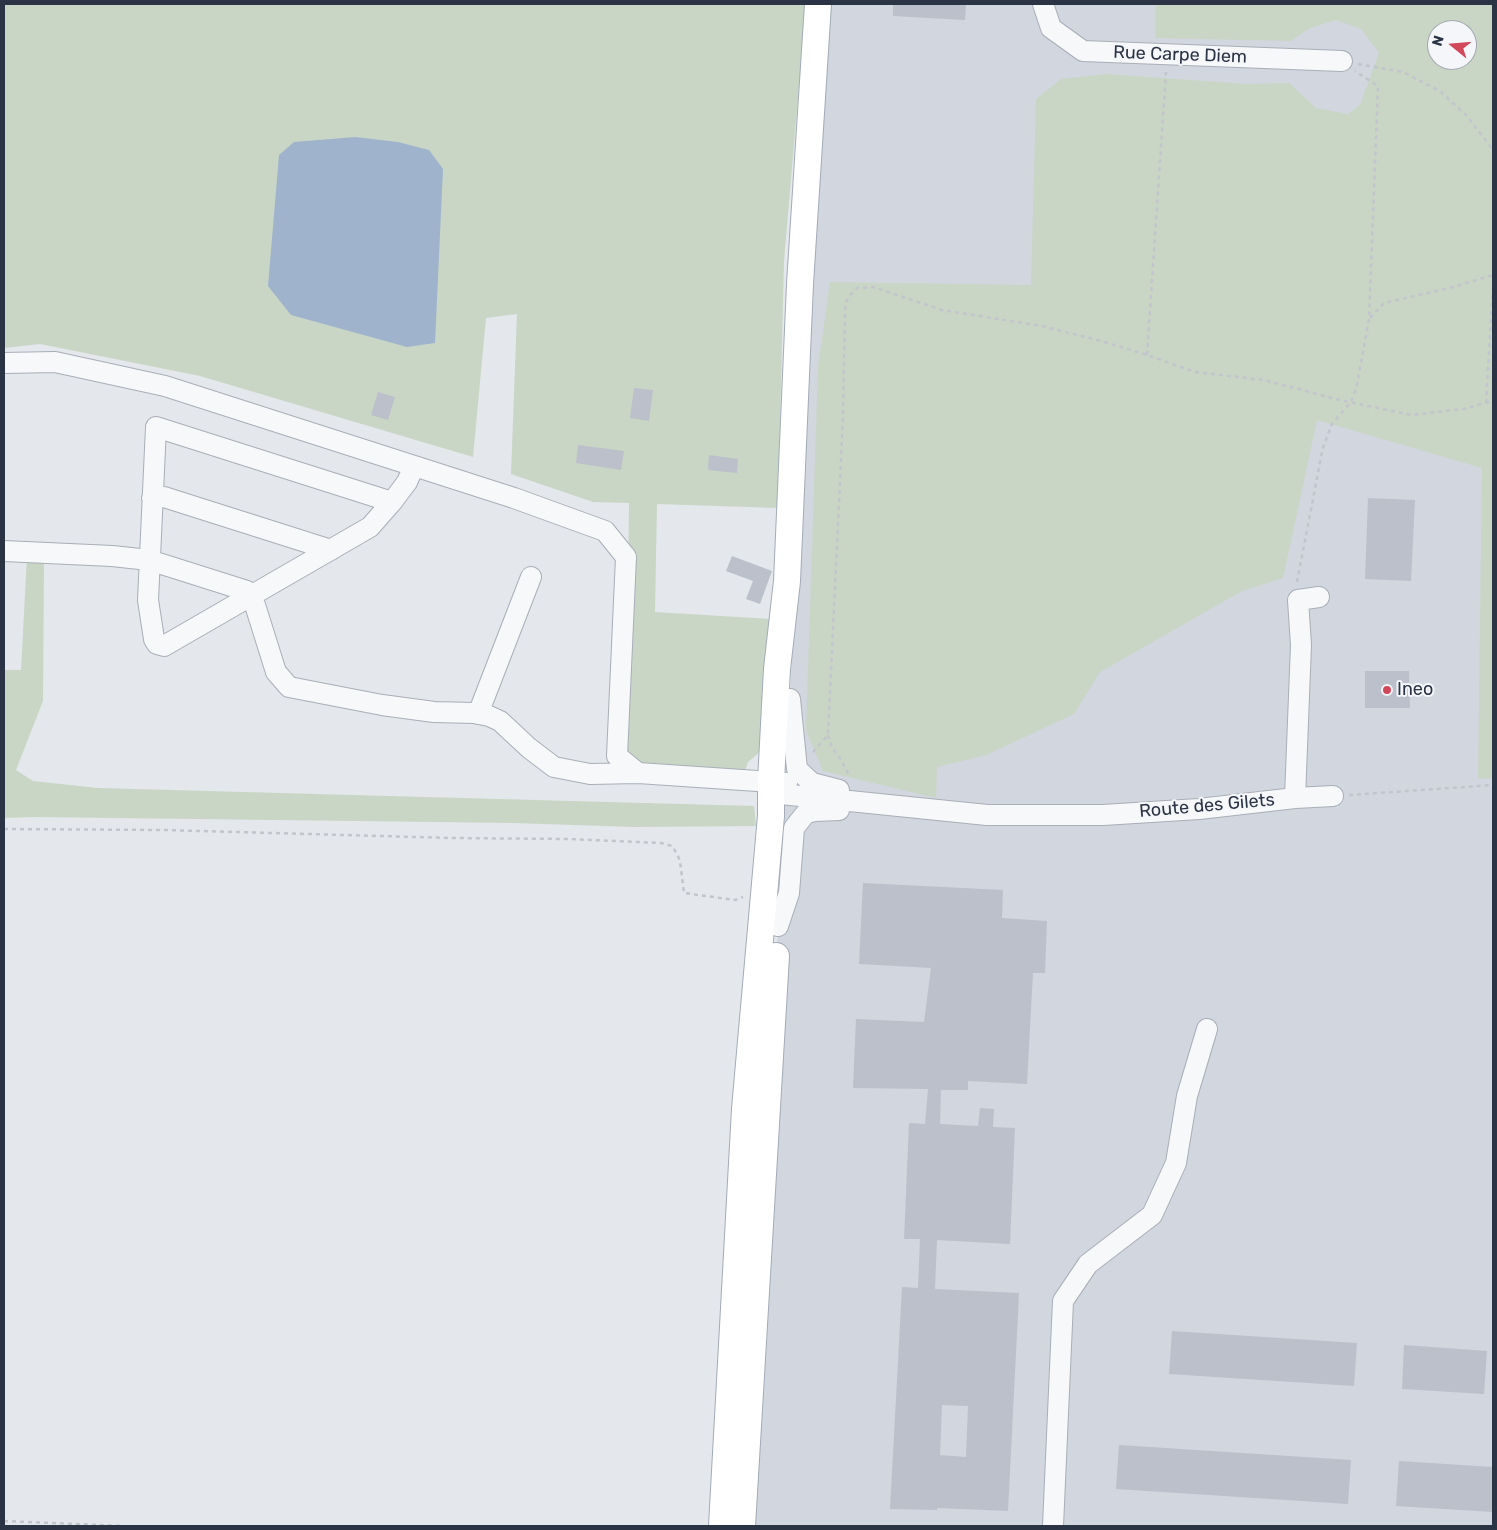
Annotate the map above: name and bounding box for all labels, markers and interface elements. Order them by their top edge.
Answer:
north arrow [1427,20,1477,70]
text: N [1429,33,1448,48]
street label: Rue Carpe Diem [1113,42,1247,68]
place label: Ineo [1397,679,1433,701]
marker: Ineo [1381,684,1393,696]
street label: Route des Gilets [1138,789,1276,823]

